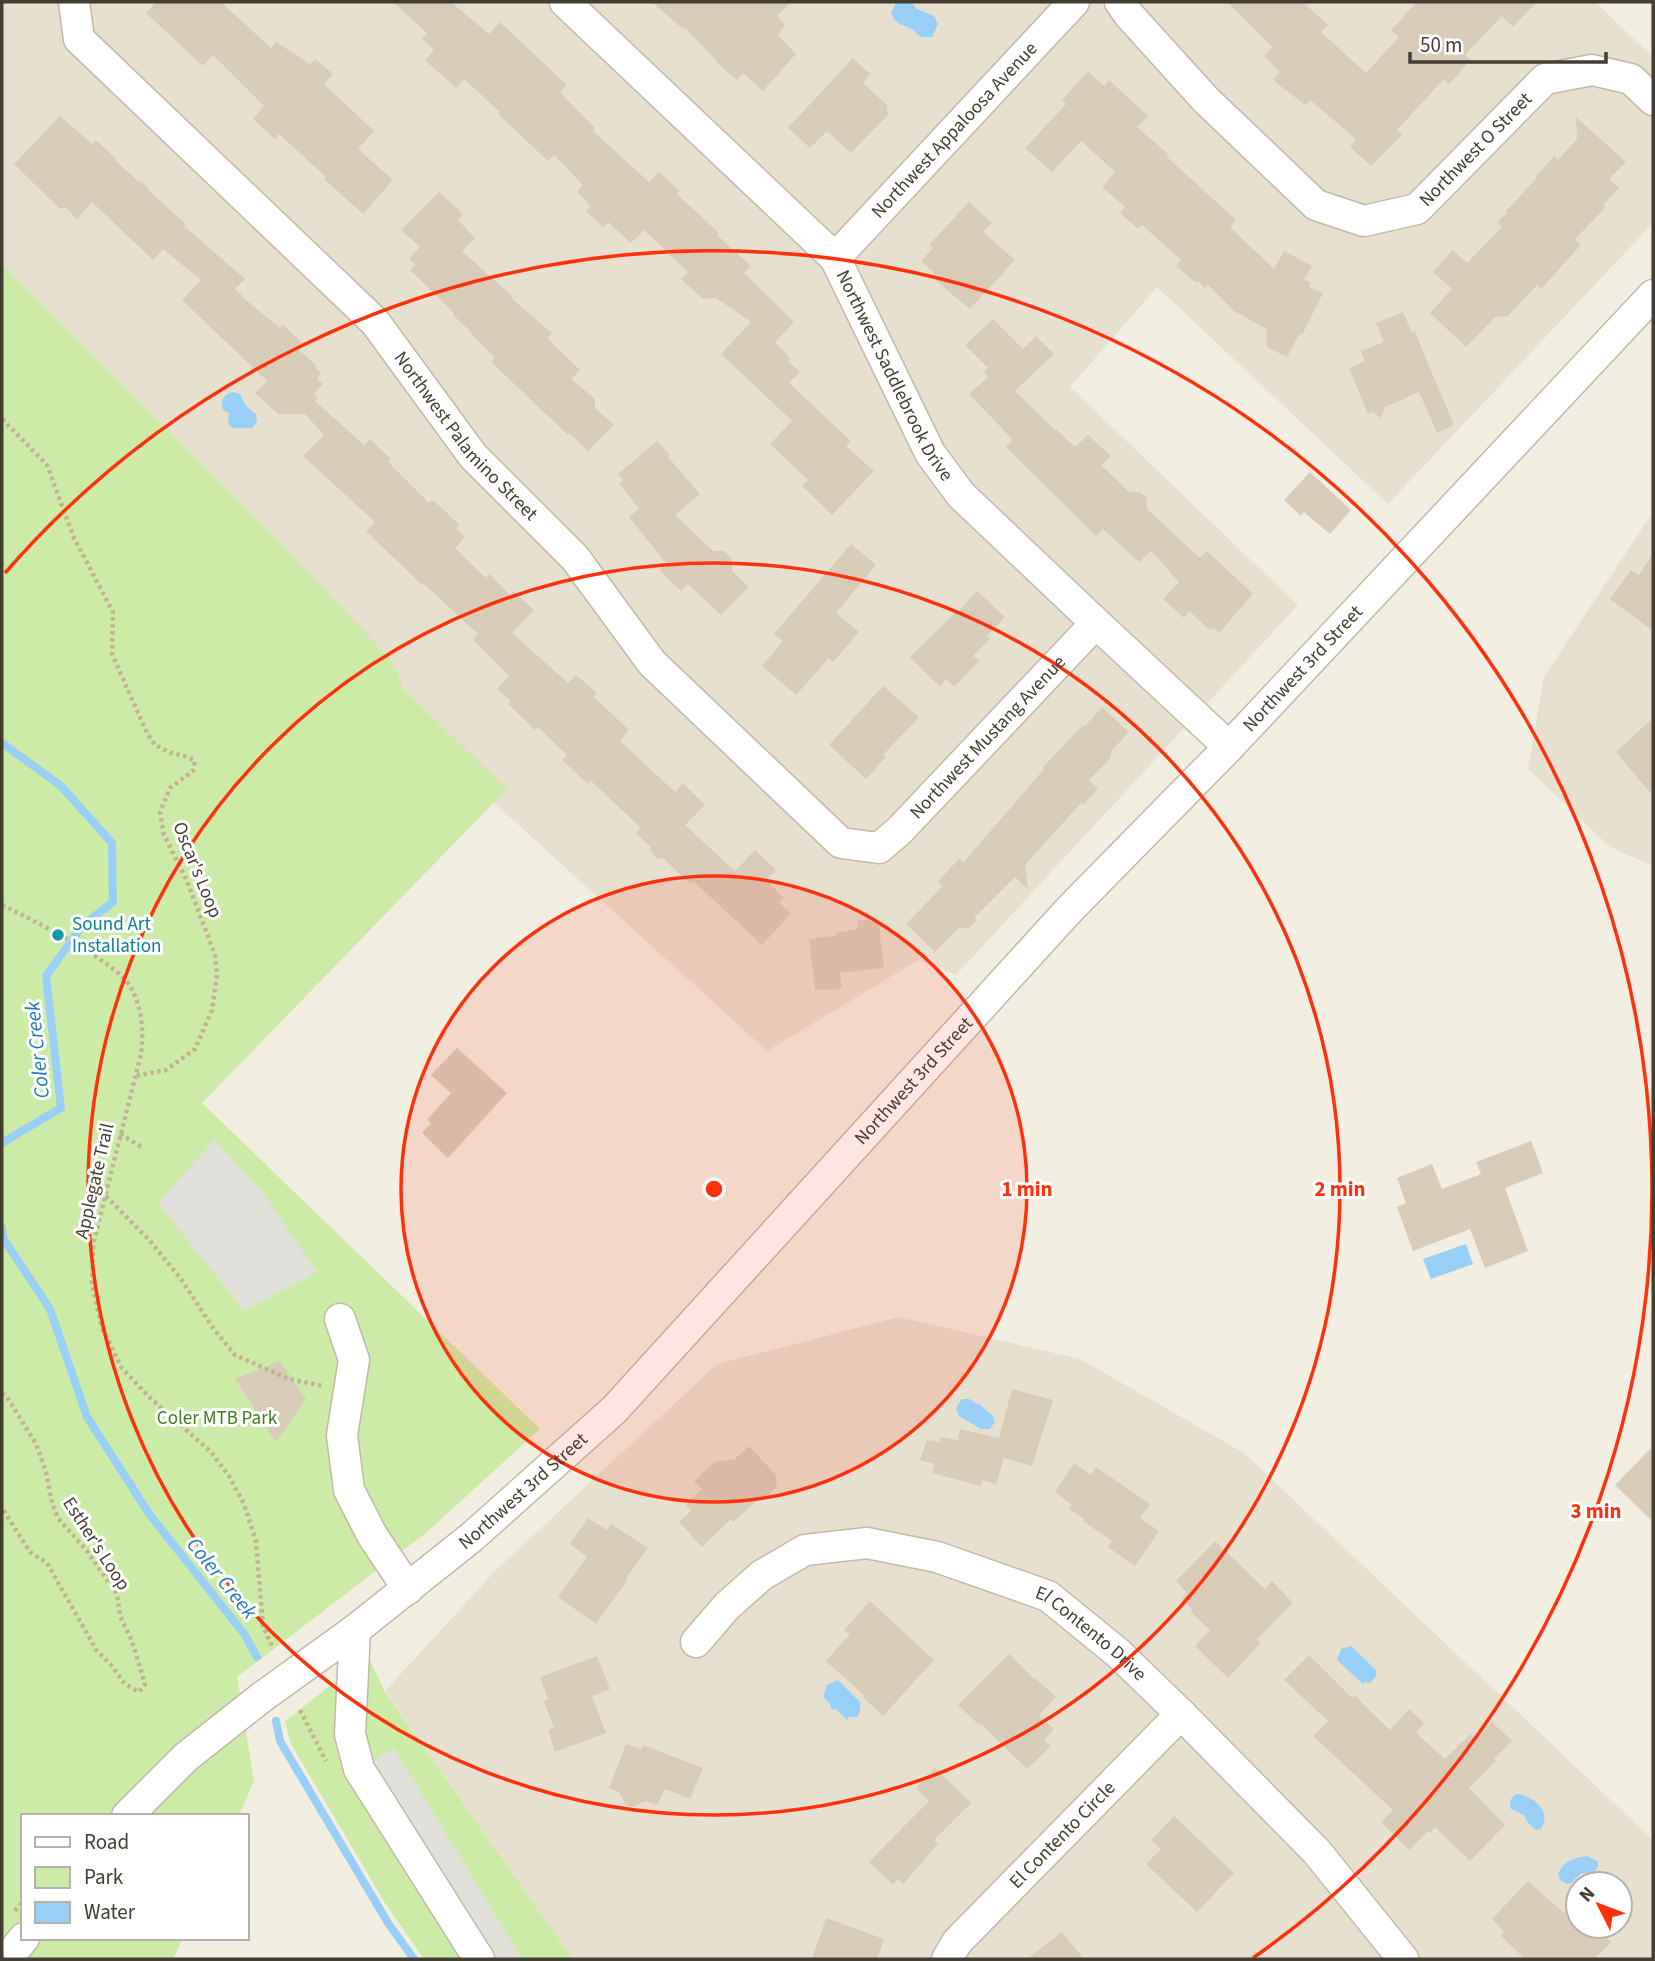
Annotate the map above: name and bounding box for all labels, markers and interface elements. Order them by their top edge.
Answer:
scale bar [1410,21,1606,65]
text: 50 m [1420,30,1462,60]
street label: Northwest Appaloosa Avenue [865,36,1044,224]
street label: Northwest O Street [1413,86,1539,213]
street label: Northwest Saddlebrook Drive [829,266,960,487]
street label: Northwest Palamino Street [387,346,544,527]
street label: Northwest 3rd Street [1236,599,1369,738]
street label: Northwest Mustang Avenue [903,649,1072,825]
street label: Oscar's Loop [165,818,229,922]
place label: Sound Art Installation [72,911,161,960]
marker: Sound Art Installation [50,927,66,943]
water label: Coler Creek [17,999,57,1100]
street label: Northwest 3rd Street [848,1010,979,1151]
street label: Applegate Trail [69,1120,121,1242]
text: 1 min [1001,1174,1053,1204]
text: 2 min [1314,1174,1366,1204]
centre of rings [702,1177,726,1201]
park label: Coler MTB Park [157,1405,278,1432]
street label: Northwest 3rd Street [453,1426,594,1556]
street label: Esther's Loop [56,1492,136,1596]
text: 3 min [1570,1496,1622,1526]
water label: Coler Creek [180,1531,265,1626]
street label: El Contento Drive [1032,1579,1153,1687]
street label: El Contento Circle [1003,1775,1122,1895]
legend [21,1814,248,1940]
text: Road [84,1827,129,1857]
text: Park [84,1862,124,1892]
north arrow [1564,1870,1634,1940]
text: N [1573,1881,1602,1908]
text: Water [84,1897,136,1927]

